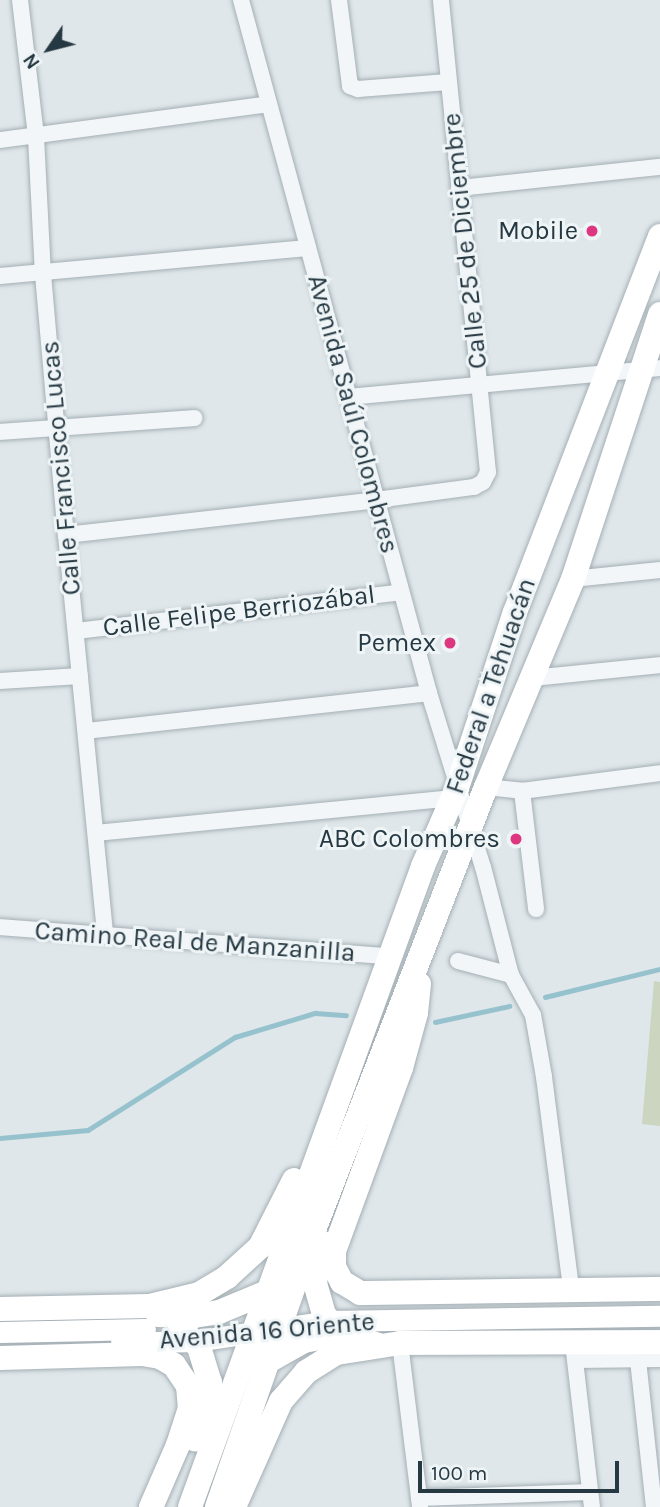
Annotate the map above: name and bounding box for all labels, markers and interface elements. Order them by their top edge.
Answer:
north arrow [14,14,84,84]
text: N [19,49,45,73]
street label: Calle 25 de Diciembre [436,112,494,370]
place label: Mobile [498,215,578,247]
marker: Mobile [584,223,600,239]
street label: Avenida Saúl Colombres [301,271,405,557]
street label: Calle Francisco Lucas [34,339,88,597]
street label: Federal a Tehuacán [439,574,543,798]
street label: Calle Felipe Berriozábal [101,579,377,643]
place label: Pemex [357,627,436,659]
marker: Pemex [442,635,458,651]
place label: ABC Colombres [319,823,500,855]
marker: ABC Colombres [506,829,526,849]
street label: Camino Real de Manzanilla [34,915,356,969]
street label: Avenida 16 Oriente [158,1306,376,1356]
scale bar [422,1448,623,1492]
text: 100 m [431,1461,488,1485]

